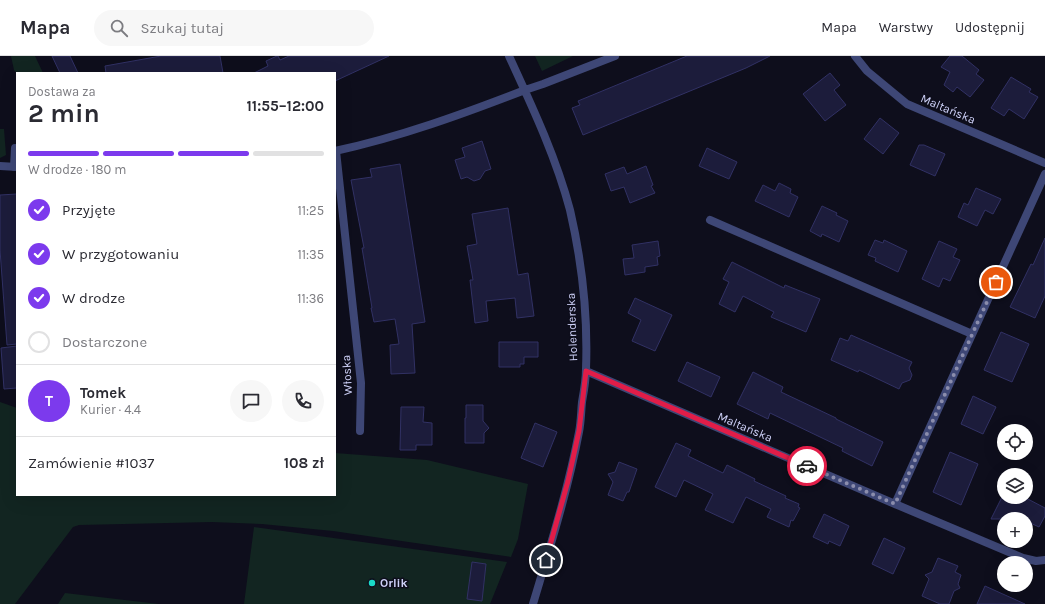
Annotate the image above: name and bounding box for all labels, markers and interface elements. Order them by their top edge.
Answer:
search box [94,10,374,46]
text: Mapa [20,17,70,39]
icon: search [108,17,130,39]
text: Szukaj tutaj [140,19,224,37]
text: Mapa [821,19,857,36]
text: Warstwy [879,19,933,36]
text: Udostępnij [955,19,1025,36]
text: Dostawa za [28,84,96,99]
street label: Maltańska [918,91,978,127]
text: 11:55–12:00 [246,97,324,115]
text: 2 min [28,98,100,129]
text: W drodze · 180 m [28,162,127,177]
icon: check [28,199,50,221]
text: Przyjęte [62,201,116,219]
text: 11:25 [298,203,324,218]
icon: check [28,243,50,265]
text: W przygotowaniu [62,245,179,263]
text: 11:35 [297,247,324,262]
pin [979,265,1013,299]
icon: bag [985,271,1007,293]
icon: check [28,287,50,309]
text: W drodze [62,289,125,307]
text: 11:36 [297,291,324,306]
street label: Holenderska [564,292,580,362]
text: Dostarczone [62,333,147,351]
street label: Włoska [339,354,355,396]
button: chat [230,380,272,422]
button: phone [282,380,324,422]
text: Tomek [80,384,126,402]
text: T [45,392,53,410]
text: Kurier · 4.4 [80,402,141,417]
street label: Maltańska [715,409,775,445]
map controls [997,424,1033,592]
button: locate [997,424,1033,460]
courier [787,446,827,486]
text: Zamówienie #1037 [28,454,154,472]
text: 108 zł [284,454,324,472]
icon: car [796,455,818,477]
button: layers [997,468,1033,504]
button: + [997,512,1033,548]
pin [529,543,563,577]
icon: home [535,549,557,571]
button: − [997,556,1033,592]
place label: Orlik [380,576,408,590]
marker: Orlik [367,578,377,588]

